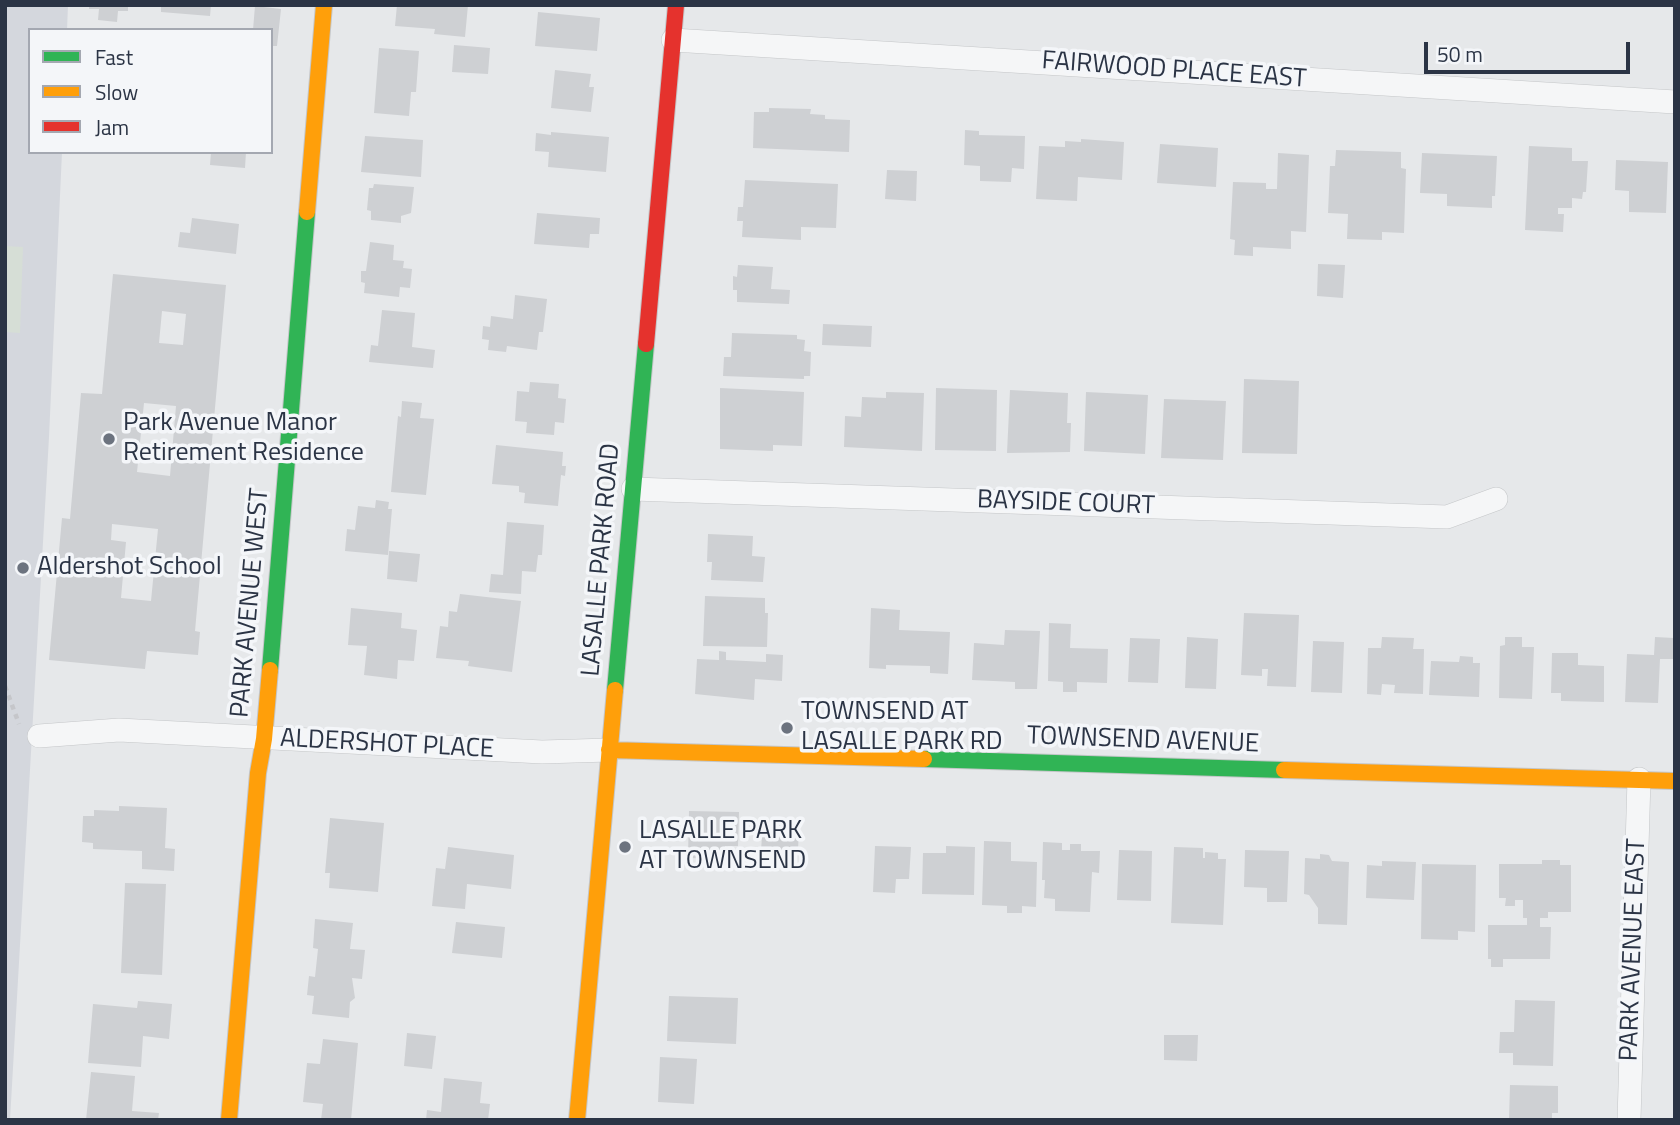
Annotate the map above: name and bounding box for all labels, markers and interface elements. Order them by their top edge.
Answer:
legend [28,28,273,154]
scale bar [1428,28,1634,72]
text: 50 m [1437,38,1483,70]
text: Fast [95,41,133,73]
street label: FAIRWOOD PLACE EAST [1041,46,1307,96]
text: Slow [95,76,138,108]
text: Jam [95,111,129,143]
place label: Park Avenue Manor Retirement Residence [123,408,364,470]
marker: Park Avenue Manor Retirement Residence [101,431,117,447]
street label: LASALLE PARK ROAD [576,442,628,678]
street label: BAYSIDE COURT [976,485,1156,523]
street label: PARK AVENUE WEST [225,487,277,719]
place label: Aldershot School [37,552,222,584]
marker: Aldershot School [15,560,31,576]
place label: TOWNSEND AT LASALLE PARK RD [801,697,1003,758]
marker: TOWNSEND AT LASALLE PARK RD [779,720,795,736]
street label: TOWNSEND AVENUE [1026,721,1260,761]
street label: ALDERSHOT PLACE [279,724,495,766]
place label: LASALLE PARK AT TOWNSEND [639,816,806,878]
street label: PARK AVENUE EAST [1615,838,1653,1062]
marker: LASALLE PARK AT TOWNSEND [617,839,633,855]

